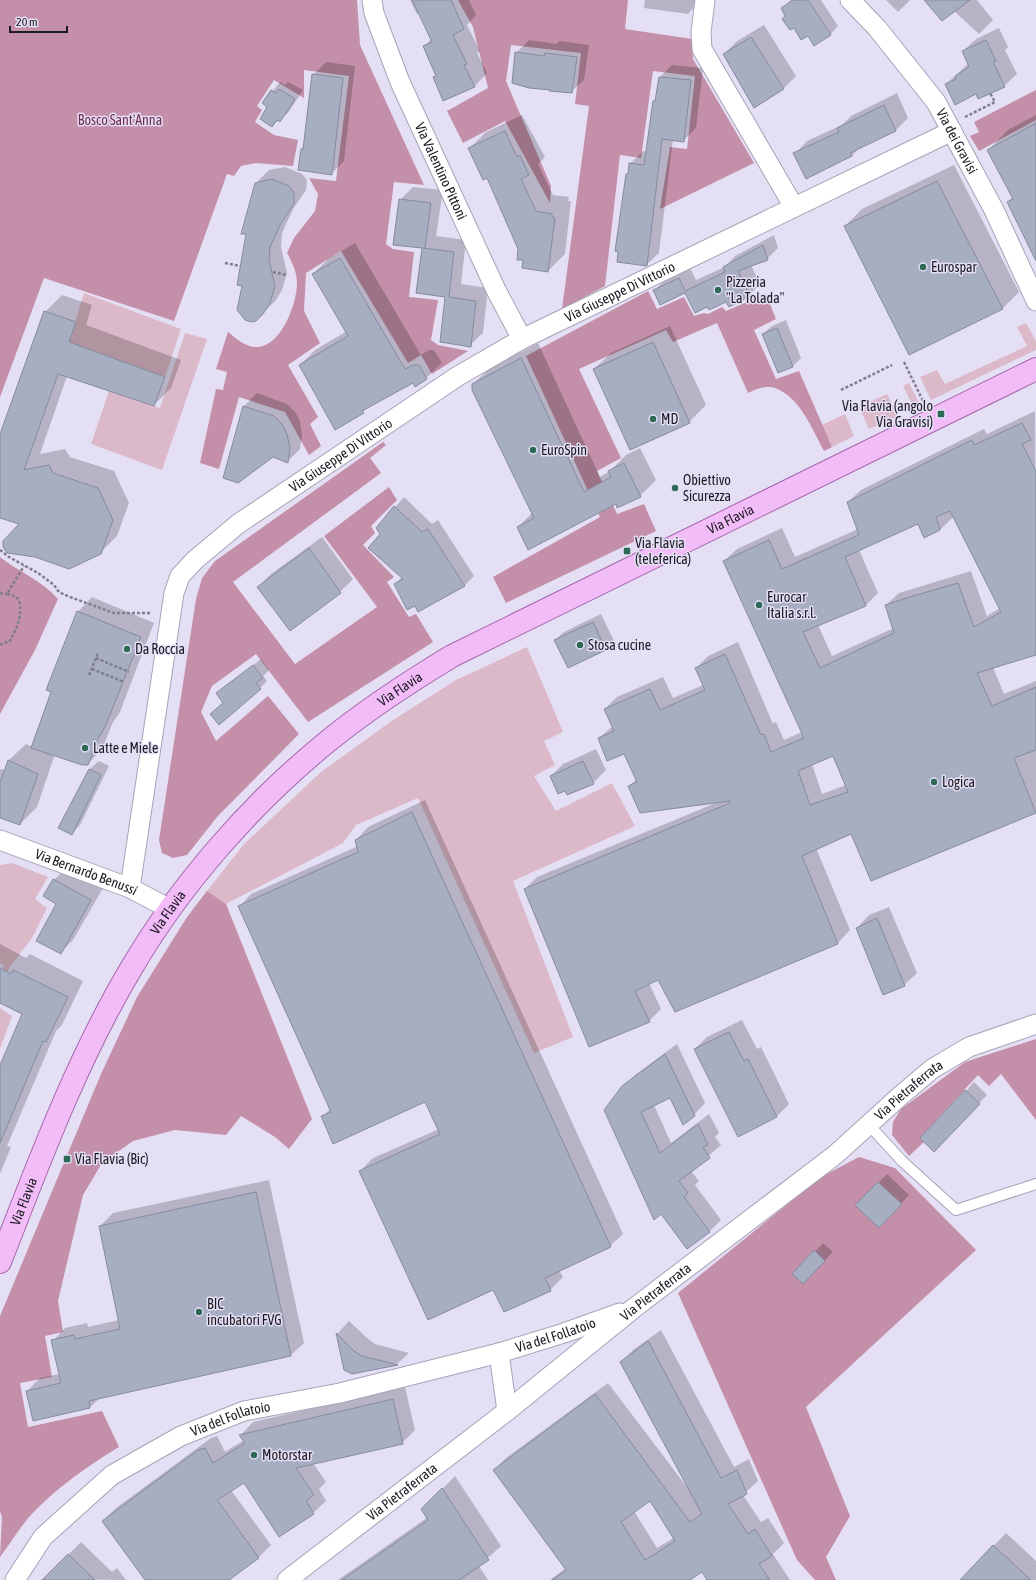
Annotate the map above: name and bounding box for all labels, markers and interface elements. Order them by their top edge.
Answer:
scale bar [10,8,67,34]
text: 20 m [16,15,38,29]
street label: Via dei Gravisi [933,106,981,177]
park label: Bosco Sant'Anna [78,112,162,128]
street label: Via Valentino Pittoni [412,120,470,222]
street label: Via Giuseppe Di Vittorio [562,258,677,325]
place label: Eurospar [931,259,978,275]
marker: Eurospar [918,262,928,272]
place label: Pizzeria "La Tolada" [726,274,785,306]
marker: Pizzeria "La Tolada" [713,285,723,295]
place label: Via Flavia (angolo Via Gravisi) [842,398,933,430]
marker: Via Flavia (angolo Via Gravisi) [936,409,946,419]
place label: MD [661,411,678,427]
marker: MD [648,414,658,424]
street label: Via Giuseppe Di Vittorio [286,415,395,495]
place label: EuroSpin [541,442,587,458]
marker: EuroSpin [528,445,538,455]
place label: Obiettivo Sicurezza [683,472,731,504]
marker: Obiettivo Sicurezza [670,483,680,493]
street label: Via Flavia [705,501,757,537]
place label: Via Flavia (teleferica) [635,535,691,567]
marker: Via Flavia (teleferica) [622,546,632,556]
place label: Eurocar Italia s.r.l. [767,589,816,621]
marker: Eurocar Italia s.r.l. [754,600,764,610]
place label: Stosa cucine [588,637,651,653]
marker: Stosa cucine [575,640,585,650]
place label: Da Roccia [135,641,185,657]
marker: Da Roccia [122,644,132,654]
street label: Via Flavia [375,669,425,709]
place label: Latte e Miele [93,740,158,756]
marker: Latte e Miele [80,743,90,753]
place label: Logica [942,774,975,790]
marker: Logica [929,777,939,787]
street label: Via Bernardo Benussi [33,846,140,899]
street label: Via Flavia [147,887,189,937]
street label: Via Pietraferrata [871,1056,946,1123]
place label: Via Flavia (Bic) [75,1151,149,1167]
marker: Via Flavia (Bic) [62,1154,72,1164]
street label: Via Flavia [7,1175,40,1228]
street label: Via Pietraferrata [617,1260,694,1324]
place label: BIC incubatori FVG [207,1296,282,1328]
marker: BIC incubatori FVG [194,1307,204,1317]
street label: Via del Follatoio [513,1314,598,1355]
street label: Via del Follatoio [188,1398,272,1439]
place label: Motorstar [262,1447,313,1463]
marker: Motorstar [249,1450,259,1460]
street label: Via Pietraferrata [364,1460,440,1524]

